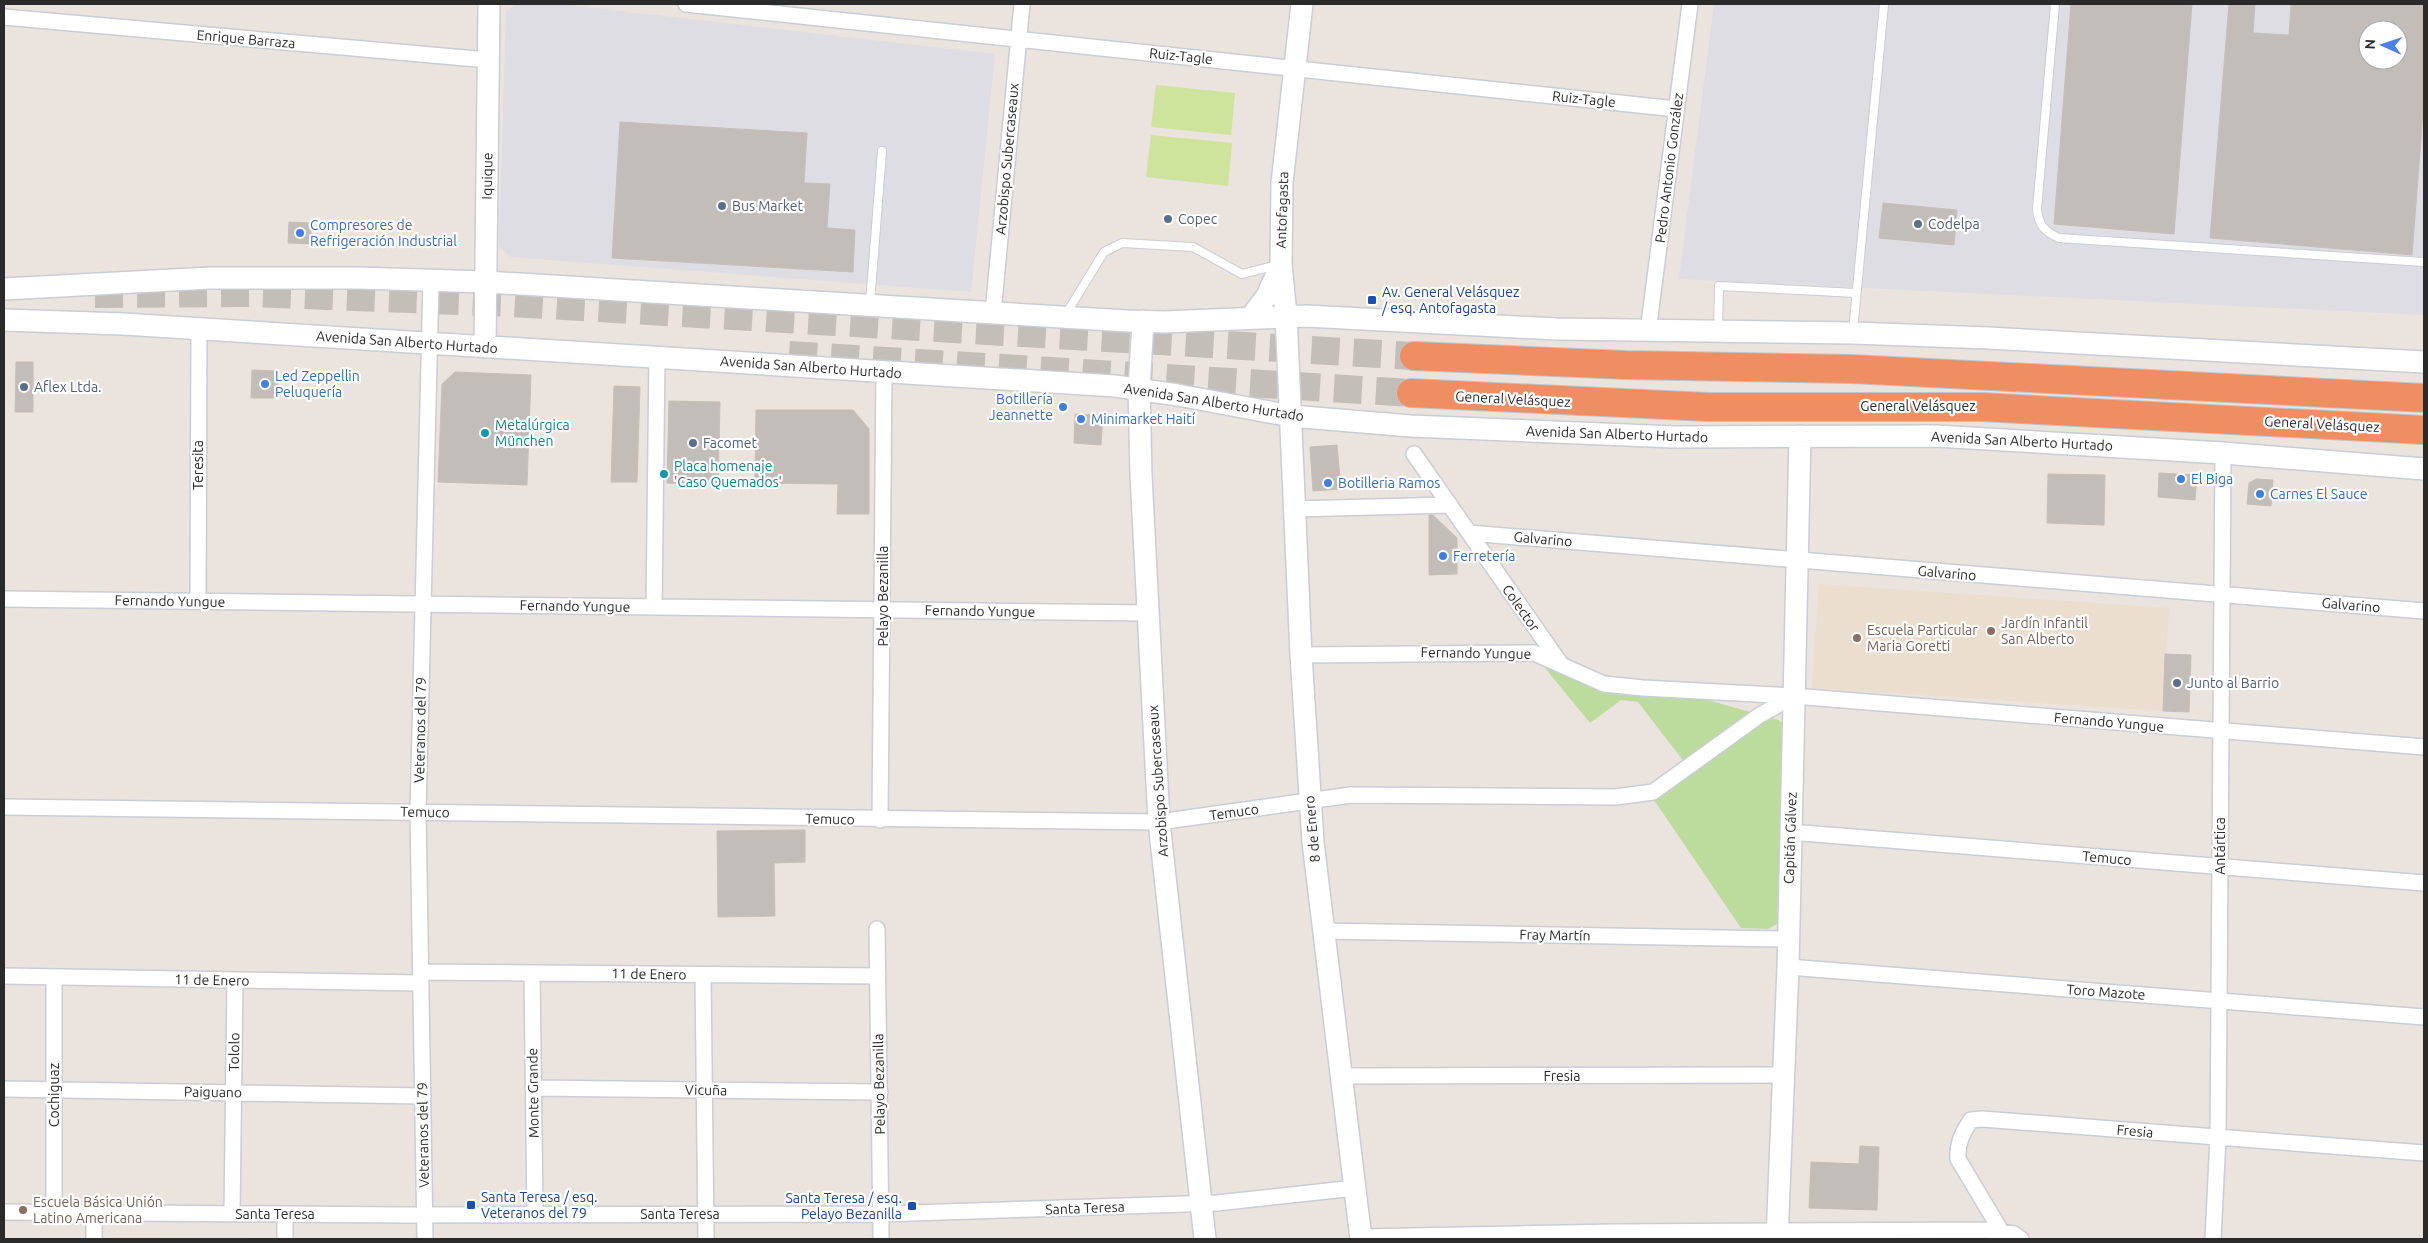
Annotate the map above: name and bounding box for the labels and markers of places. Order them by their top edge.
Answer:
place label: Bus Market [732,198,803,214]
marker: Bus Market [716,200,728,212]
place label: Copec [1178,211,1218,227]
marker: Copec [1162,213,1174,225]
place label: Codelpa [1928,216,1980,232]
place label: Compresores de Refrigeración Industrial [310,217,457,249]
marker: Codelpa [1912,218,1924,230]
marker: Compresores de Refrigeración Industrial [294,227,306,239]
place label: Av. General Velásquez / esq. Antofagasta [1381,284,1520,316]
marker: Av. General Velásquez / esq. Antofagasta [1366,294,1378,306]
place label: Led Zeppellin Peluquería [275,368,360,400]
marker: Led Zeppellin Peluquería [259,378,271,390]
place label: Aflex Ltda. [34,379,102,395]
marker: Aflex Ltda. [18,381,30,393]
place label: Botillería Jeannette [989,391,1053,423]
marker: Botillería Jeannette [1057,401,1069,413]
place label: Minimarket Haití [1091,411,1196,427]
marker: Minimarket Haití [1075,413,1087,425]
place label: Metalúrgica München [495,417,570,449]
marker: Metalúrgica München [479,427,491,439]
place label: Facomet [703,435,757,451]
marker: Facomet [687,437,699,449]
place label: Placa homenaje 'Caso Quemados' [674,458,782,490]
marker: Placa homenaje 'Caso Quemados' [658,468,670,480]
place label: El Biga [2191,471,2233,487]
marker: El Biga [2175,473,2187,485]
place label: Botilleria Ramos [1338,475,1440,491]
marker: Botilleria Ramos [1322,477,1334,489]
place label: Carnes El Sauce [2270,486,2368,502]
marker: Carnes El Sauce [2254,488,2266,500]
place label: Ferretería [1453,548,1516,564]
marker: Ferretería [1437,550,1449,562]
place label: Jardín Infantil San Alberto [2001,615,2088,647]
place label: Escuela Particular Maria Goretti [1867,622,1978,654]
marker: Jardín Infantil San Alberto [1985,625,1997,637]
marker: Escuela Particular Maria Goretti [1851,632,1863,644]
place label: Junto al Barrio [2187,675,2279,691]
marker: Junto al Barrio [2171,677,2183,689]
place label: Santa Teresa / esq. Veteranos del 79 [481,1189,598,1221]
place label: Santa Teresa / esq. Pelayo Bezanilla [785,1190,902,1222]
place label: Escuela Básica Unión Latino Americana [33,1194,163,1226]
marker: Santa Teresa / esq. Veteranos del 79 [465,1199,477,1211]
marker: Santa Teresa / esq. Pelayo Bezanilla [906,1200,918,1212]
marker: Escuela Básica Unión Latino Americana [17,1204,29,1216]

